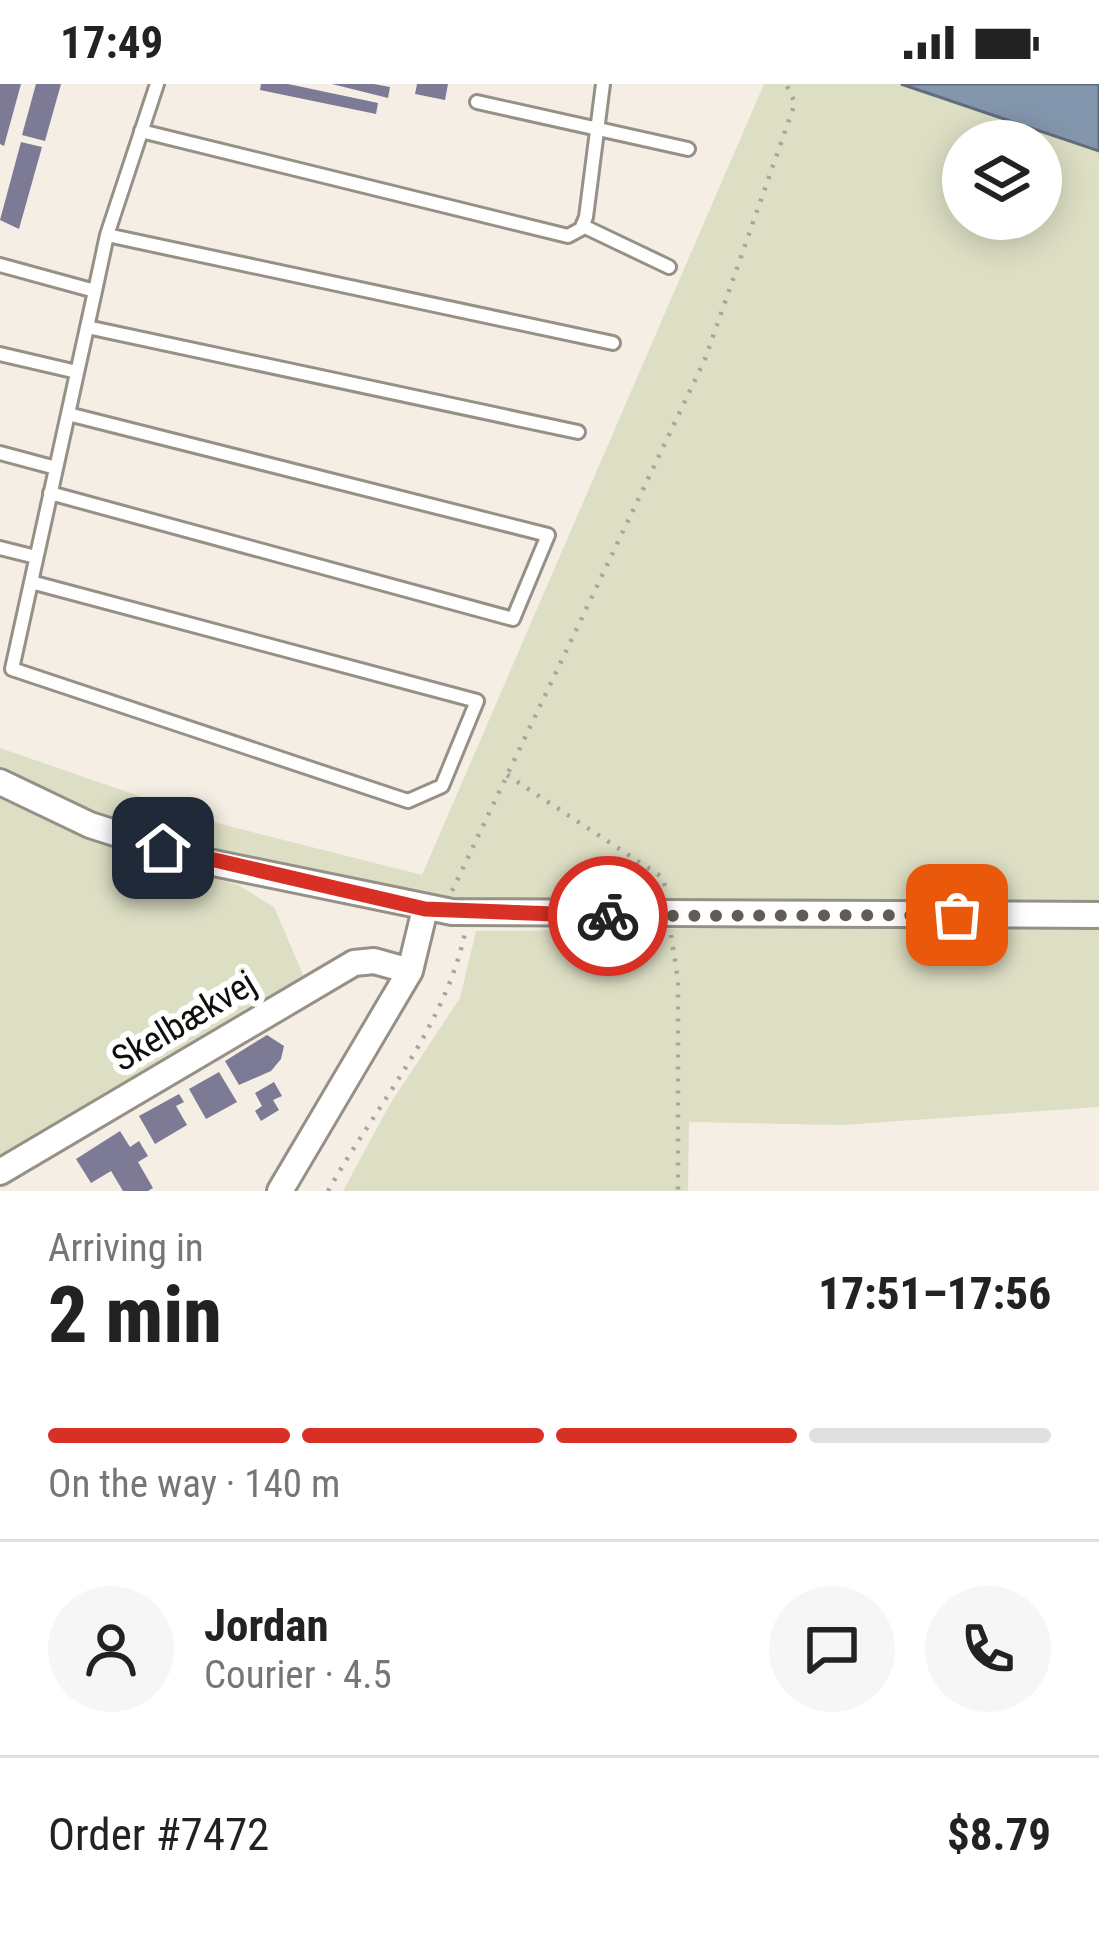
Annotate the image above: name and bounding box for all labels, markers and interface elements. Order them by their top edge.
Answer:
text: 17:49 [60,16,163,69]
map controls [942,120,1062,240]
button: layers [942,120,1062,240]
pin [112,797,214,899]
icon: home [130,815,196,881]
courier [548,856,668,976]
pin [906,864,1008,966]
icon: bag [924,882,990,948]
icon: bike [575,883,641,949]
street label: Skelbækvej [105,962,263,1080]
text: Arriving in [48,1225,204,1271]
text: 17:51–17:56 [818,1267,1051,1320]
text: 2 min [48,1270,222,1361]
text: On the way · 140 m [48,1461,340,1507]
button: person [48,1586,174,1712]
button: chat [769,1586,895,1712]
button: phone [925,1586,1051,1712]
text: Jordan [204,1599,329,1652]
text: Courier · 4.5 [204,1652,392,1698]
text: Order #7472 [48,1808,269,1861]
text: $8.79 [947,1808,1051,1861]

